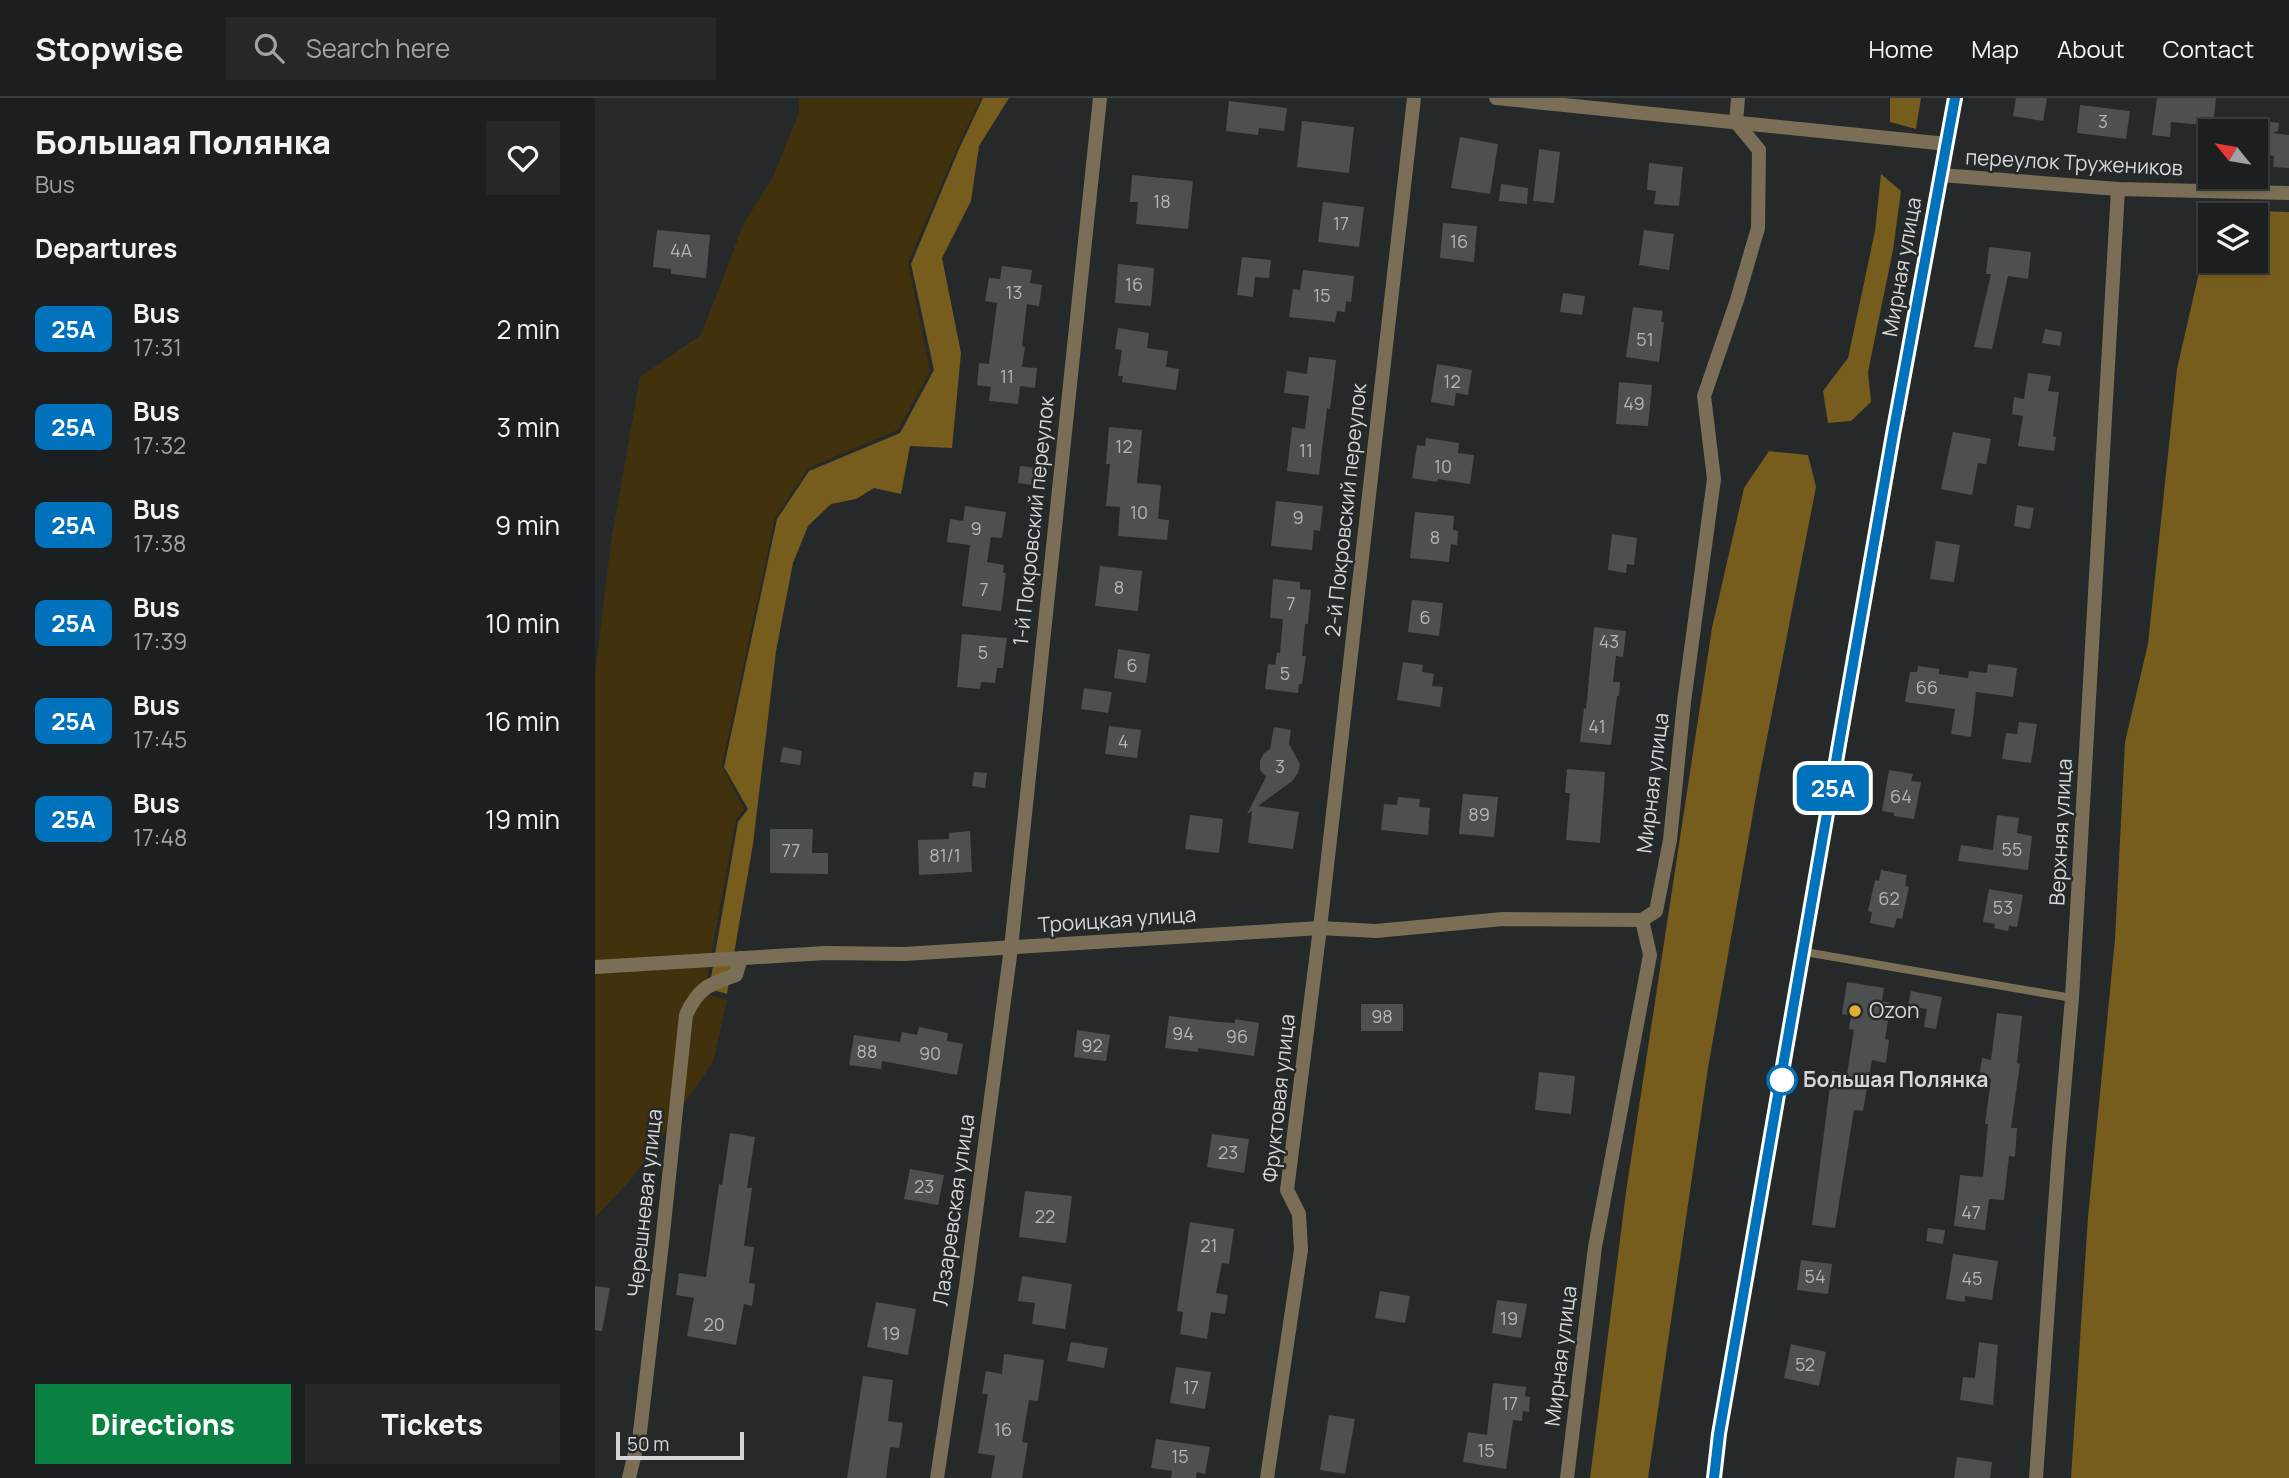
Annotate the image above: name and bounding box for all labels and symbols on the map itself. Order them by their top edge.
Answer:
house number: 3 [2098,109,2108,133]
north arrow [2198,119,2268,189]
street label: переулок Тружеников [1965,142,2184,182]
house number: 18 [1153,189,1171,213]
street label: Мирная улица [1875,195,1927,339]
house number: 17 [1333,211,1349,235]
house number: 16 [1450,229,1468,253]
house number: 4А [670,238,693,262]
house number: 16 [1125,272,1143,296]
house number: 13 [1006,280,1022,304]
house number: 15 [1313,283,1331,307]
house number: 51 [1636,327,1654,351]
house number: 11 [1000,364,1014,388]
house number: 12 [1443,369,1461,393]
street label: 2-й Покровский переулок [1318,381,1372,638]
house number: 49 [1623,391,1645,415]
street label: 1-й Покровский переулок [1006,394,1060,647]
house number: 12 [1115,434,1133,458]
house number: 11 [1299,438,1313,462]
house number: 10 [1434,454,1452,478]
house number: 10 [1130,500,1148,524]
house number: 9 [1292,505,1304,529]
house number: 9 [970,516,982,540]
house number: 8 [1430,525,1440,549]
house number: 8 [1114,575,1124,599]
house number: 7 [979,577,989,601]
house number: 7 [1286,591,1296,615]
house number: 6 [1419,605,1431,629]
house number: 43 [1599,629,1619,653]
house number: 5 [978,640,988,664]
house number: 6 [1126,653,1138,677]
house number: 5 [1280,661,1290,685]
house number: 66 [1916,675,1938,699]
street label: Мирная улица [1630,711,1675,855]
house number: 41 [1588,714,1606,738]
house number: 4 [1118,729,1128,753]
house number: 3 [1275,754,1285,778]
street label: Верхняя улица [2042,758,2078,906]
line badge: 25А [1793,765,1873,811]
house number: 64 [1890,784,1912,808]
house number: 89 [1468,802,1490,826]
house number: 55 [2002,837,2022,861]
house number: 77 [782,838,800,862]
house number: 81/1 [929,843,961,867]
house number: 62 [1878,886,1900,910]
house number: 53 [1993,895,2013,919]
street label: Троицкая улица [1037,900,1197,938]
place label: Ozon [1869,996,1919,1024]
marker: Ozon [1847,1003,1863,1019]
house number: 98 [1371,1004,1393,1028]
street label: Фруктовая улица [1255,1012,1301,1184]
house number: 94 [1172,1021,1194,1045]
house number: 96 [1226,1024,1248,1048]
house number: 92 [1081,1033,1103,1057]
house number: 88 [857,1039,877,1063]
house number: 90 [919,1041,941,1065]
marker: Большая Полянка [1767,1065,1797,1095]
place label: Большая Полянка [1803,1065,1988,1093]
street label: Черешневая улица [620,1107,668,1298]
street label: Лазаревская улица [926,1112,980,1308]
house number: 23 [1218,1140,1238,1164]
house number: 23 [914,1174,934,1198]
house number: 47 [1961,1200,1981,1224]
house number: 22 [1035,1204,1055,1228]
house number: 21 [1200,1233,1218,1257]
house number: 54 [1804,1264,1826,1288]
house number: 45 [1961,1266,1983,1290]
street label: Мирная улица [1538,1284,1583,1428]
house number: 19 [1500,1306,1518,1330]
house number: 20 [703,1312,725,1336]
house number: 19 [882,1321,900,1345]
house number: 52 [1795,1352,1815,1376]
house number: 17 [1183,1375,1199,1399]
house number: 17 [1502,1391,1518,1415]
house number: 16 [994,1417,1012,1441]
scale bar [616,1429,744,1461]
house number: 15 [1477,1438,1495,1462]
house number: 15 [1171,1444,1189,1468]

